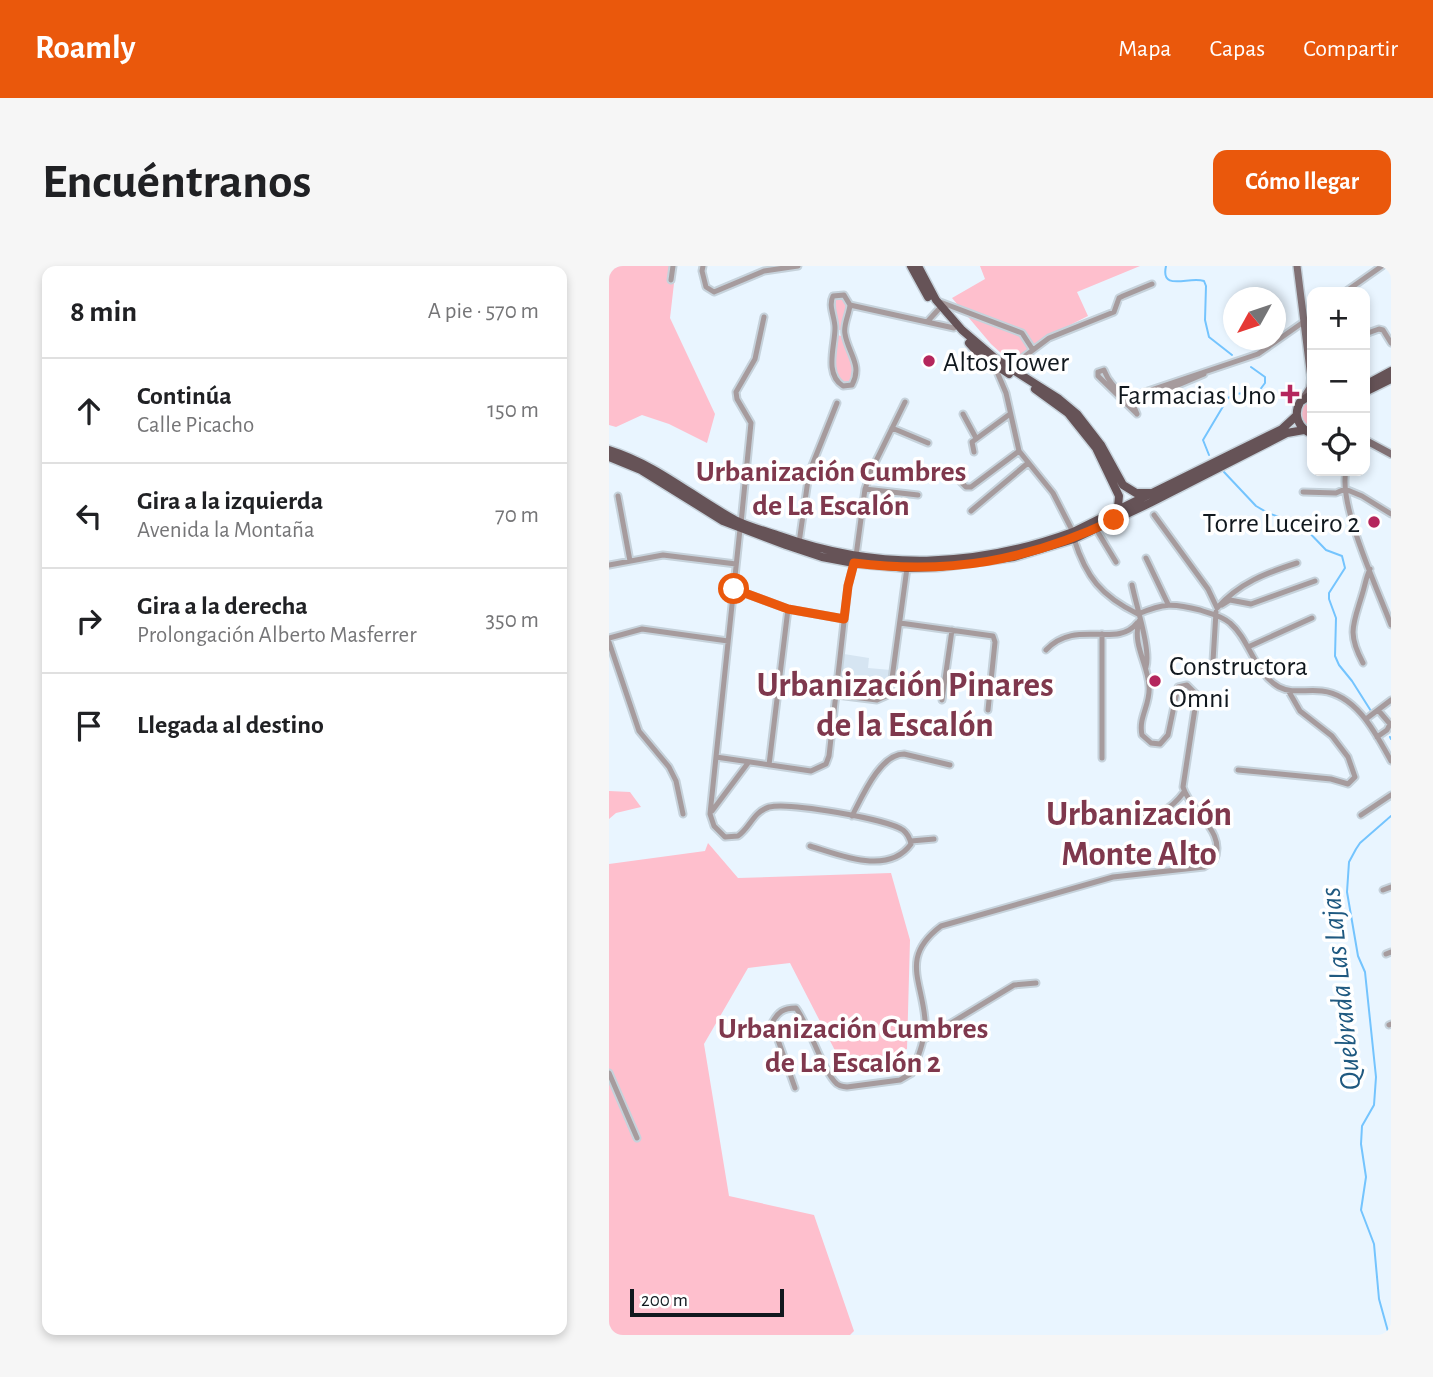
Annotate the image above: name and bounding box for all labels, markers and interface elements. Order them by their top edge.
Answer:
text: Roamly [35,32,135,65]
text: Mapa [1118,37,1171,61]
text: Capas [1209,37,1265,61]
text: Compartir [1303,37,1398,61]
button: Cómo llegar [1213,150,1391,215]
text: Encuéntranos [42,158,311,207]
north arrow [1223,287,1286,350]
map controls [1307,287,1370,476]
button: + [1307,287,1370,350]
text: 8 min [70,297,137,327]
text: A pie · 570 m [428,300,539,323]
place label: Altos Tower [943,349,1069,377]
button: − [1307,350,1370,413]
marker: Altos Tower [921,353,937,369]
place label: Farmacias Uno [1117,382,1276,410]
text: Continúa [137,383,232,409]
marker: Farmacias Uno [1282,386,1298,402]
icon: ahead [70,392,108,430]
text: 150 m [487,399,539,422]
button: locate [1307,413,1370,476]
text: Calle Picacho [137,414,254,437]
district label: Urbanización Cumbres de La Escalón [696,457,966,521]
text: Gira a la izquierda [137,488,323,514]
icon: left [70,497,108,535]
text: 70 m [495,504,539,527]
route end [1098,504,1129,535]
place label: Torre Luceiro 2 [1203,510,1360,538]
marker: Torre Luceiro 2 [1366,514,1382,530]
text: Avenida la Montaña [137,519,315,542]
route start [718,573,749,604]
text: Gira a la derecha [137,593,308,619]
icon: right [70,602,108,640]
text: 350 m [486,609,539,632]
text: Prolongación Alberto Masferrer [137,624,417,647]
place label: Constructora Omni [1169,653,1308,713]
district label: Urbanización Pinares de la Escalón [756,668,1054,743]
marker: Constructora Omni [1147,673,1163,689]
icon: arrive [70,707,108,745]
text: Llegada al destino [137,712,324,738]
district label: Urbanización Monte Alto [1046,797,1232,872]
water label: Quebrada Las Lajas [1315,886,1367,1092]
district label: Urbanización Cumbres de La Escalón 2 [718,1014,988,1078]
scale bar [630,1286,784,1318]
text: 200 m [641,1291,688,1310]

